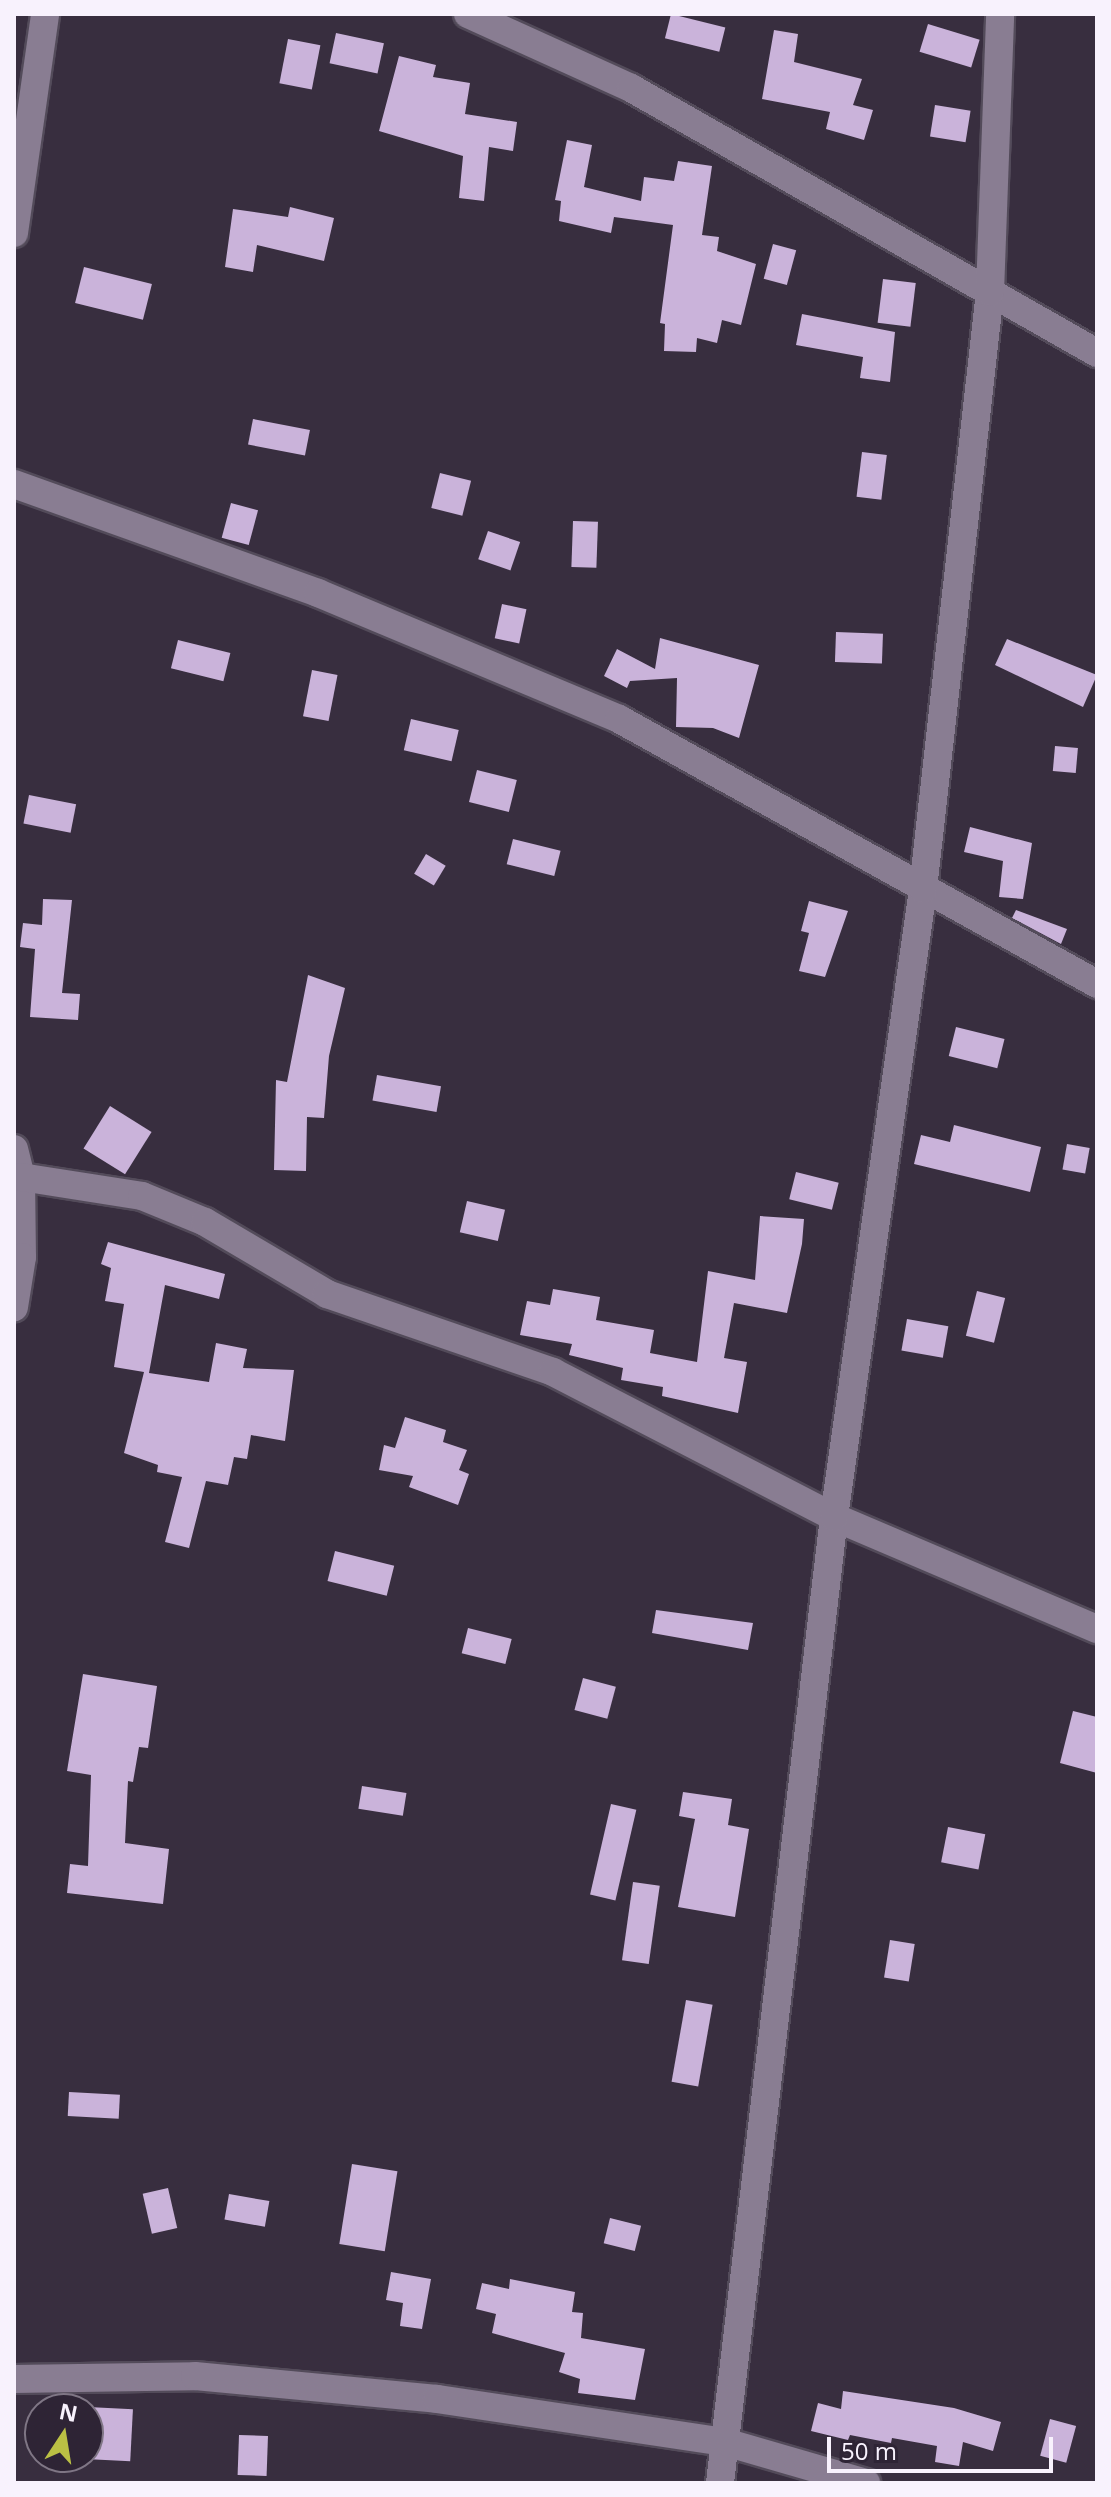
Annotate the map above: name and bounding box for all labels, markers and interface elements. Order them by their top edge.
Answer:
north arrow [24,2393,104,2473]
text: N [57,2395,80,2428]
scale bar [831,2421,1057,2471]
text: 50 m [841,2434,897,2467]

